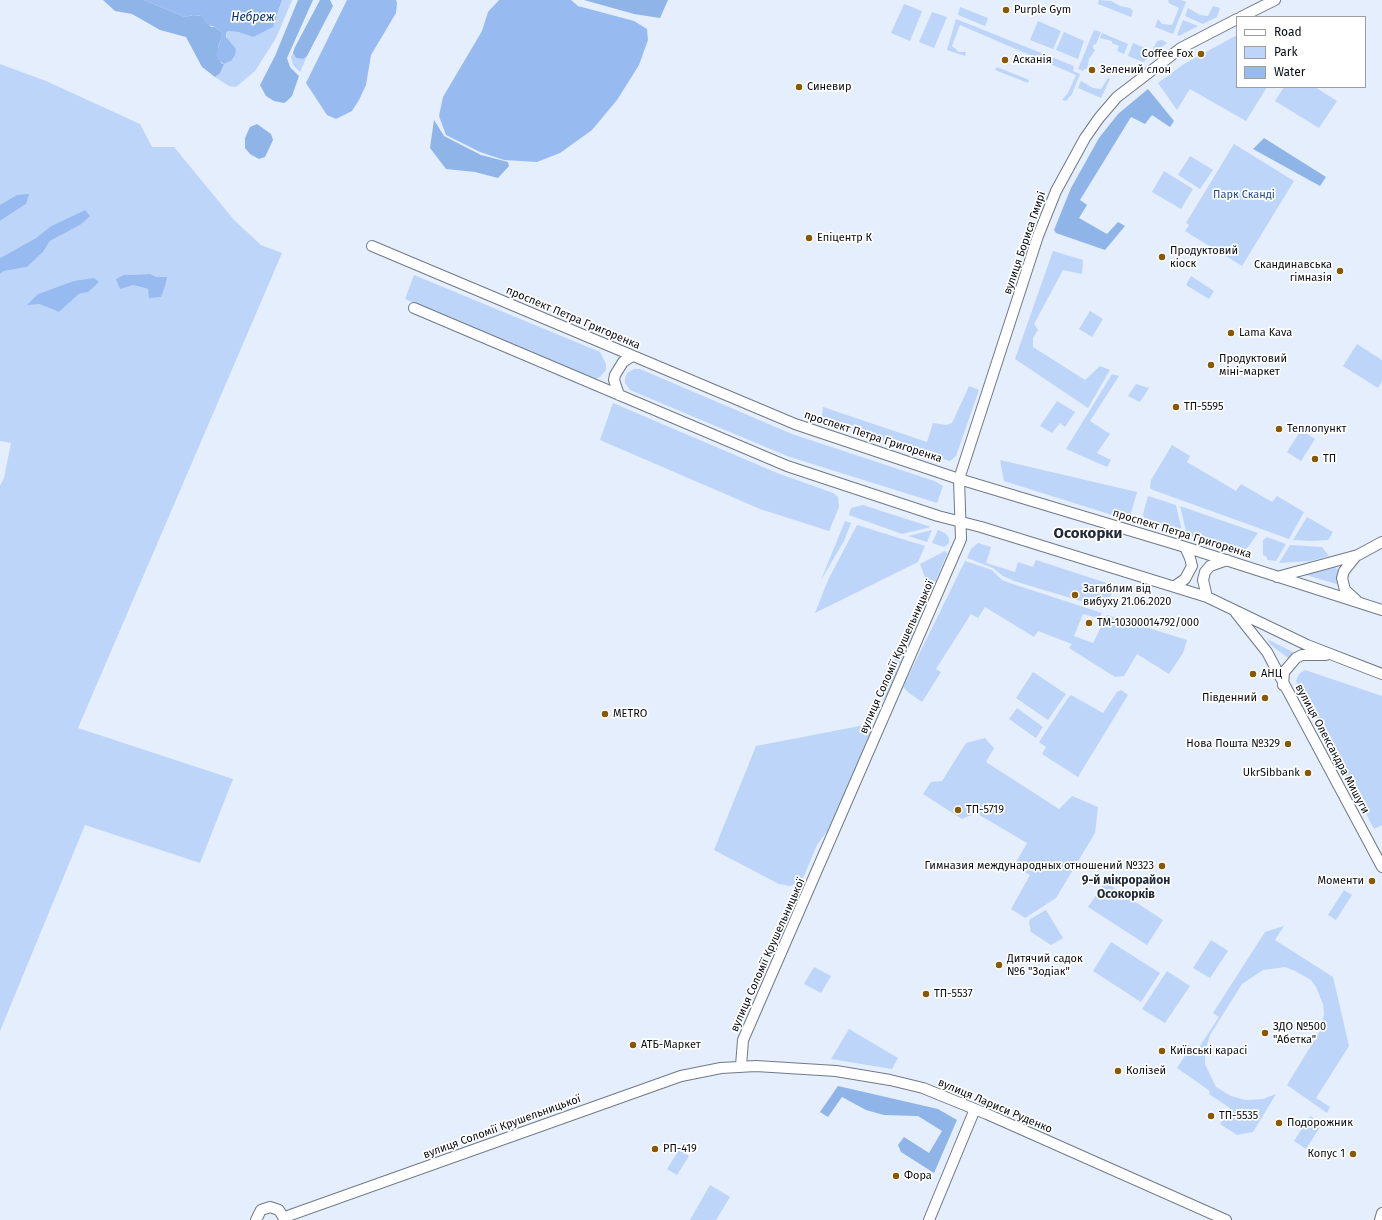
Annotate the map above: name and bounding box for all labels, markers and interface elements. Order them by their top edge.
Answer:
place label: Purple Gym [1014,3,1071,17]
marker: Purple Gym [1001,5,1011,15]
water label: Небреж [231,11,275,25]
legend [1236,16,1366,88]
text: Road [1274,25,1302,39]
text: Park [1274,45,1298,59]
place label: Coffee Fox [1142,47,1193,61]
marker: Coffee Fox [1196,49,1206,59]
place label: Асканія [1013,53,1052,67]
marker: Асканія [1000,55,1010,65]
place label: Зелений слон [1100,63,1171,77]
marker: Зелений слон [1087,65,1097,75]
text: Water [1274,65,1305,79]
place label: Синевир [807,80,851,94]
marker: Синевир [794,82,804,92]
park label: Парк Сканді [1213,188,1275,202]
street label: вулиця Бориса Гмирі [1001,190,1049,296]
place label: Епіцентр К [817,231,872,245]
marker: Епіцентр К [804,233,814,243]
place label: Продуктовий кіоск [1170,244,1238,270]
marker: Продуктовий кіоск [1157,252,1167,262]
place label: Скандинавська гімназія [1254,258,1332,284]
marker: Скандинавська гімназія [1335,266,1345,276]
street label: проспект Петра Григоренка [504,284,642,352]
place label: Lama Kava [1239,326,1292,340]
marker: Lama Kava [1226,328,1236,338]
place label: Продуктовий міні-маркет [1219,352,1287,378]
marker: Продуктовий міні-маркет [1206,360,1216,370]
place label: ТП-5595 [1184,400,1224,414]
marker: ТП-5595 [1171,402,1181,412]
street label: проспект Петра Григоренка [802,408,944,466]
place label: Теплопункт [1287,422,1346,436]
marker: Теплопункт [1274,424,1284,434]
place label: ТП [1323,452,1336,466]
marker: ТП [1310,454,1320,464]
street label: проспект Петра Григоренка [1111,507,1253,561]
district label: Осокорки [1054,525,1122,543]
street label: вулиця Соломії Крушельницької [857,578,937,736]
place label: Загиблим від вибуху 21.06.2020 [1083,582,1171,608]
marker: Загиблим від вибуху 21.06.2020 [1070,590,1080,600]
place label: ТМ-10300014792/000 [1097,616,1199,630]
marker: ТМ-10300014792/000 [1084,618,1094,628]
place label: АНЦ [1261,667,1282,681]
marker: АНЦ [1248,669,1258,679]
street label: вулиця Олександра Мишуги [1292,682,1372,816]
place label: Південний [1202,691,1257,705]
marker: Південний [1260,693,1270,703]
place label: METRO [613,707,647,721]
marker: METRO [600,709,610,719]
place label: Нова Пошта №329 [1186,737,1280,751]
marker: Нова Пошта №329 [1283,739,1293,749]
place label: UkrSibbank [1243,766,1300,780]
marker: UkrSibbank [1303,768,1313,778]
place label: ТП-5719 [966,803,1004,817]
marker: ТП-5719 [953,805,963,815]
place label: Гимназия международных отношений №323 [925,859,1154,873]
marker: Гимназия международных отношений №323 [1157,861,1167,871]
district label: 9-й мікрорайон Осокорків [1082,874,1170,902]
place label: Моменти [1318,874,1364,888]
street label: вулиця Соломії Крушельницької [728,876,808,1034]
marker: Моменти [1367,876,1377,886]
place label: Дитячий садок №6 "Зодіак" [1007,952,1083,978]
marker: Дитячий садок №6 "Зодіак" [994,960,1004,970]
place label: ТП-5537 [934,987,973,1001]
marker: ТП-5537 [921,989,931,999]
place label: ЗДО №500 "Абетка" [1273,1020,1326,1046]
marker: ЗДО №500 "Абетка" [1260,1028,1270,1038]
place label: АТБ-Маркет [641,1038,701,1052]
marker: АТБ-Маркет [628,1040,638,1050]
place label: Київські карасі [1170,1044,1247,1058]
marker: Київські карасі [1157,1046,1167,1056]
place label: Колізей [1126,1064,1166,1078]
marker: Колізей [1113,1066,1123,1076]
street label: вулиця Лариси Руденко [936,1076,1054,1136]
street label: вулиця Соломії Крушельницької [421,1092,583,1162]
place label: ТП-5535 [1219,1109,1258,1123]
marker: ТП-5535 [1206,1111,1216,1121]
place label: Подорожник [1287,1116,1353,1130]
marker: Подорожник [1274,1118,1284,1128]
place label: РП-419 [663,1142,697,1156]
marker: РП-419 [650,1144,660,1154]
place label: Копус 1 [1307,1147,1345,1161]
marker: Копус 1 [1348,1149,1358,1159]
place label: Фора [904,1169,932,1183]
marker: Фора [891,1171,901,1181]

